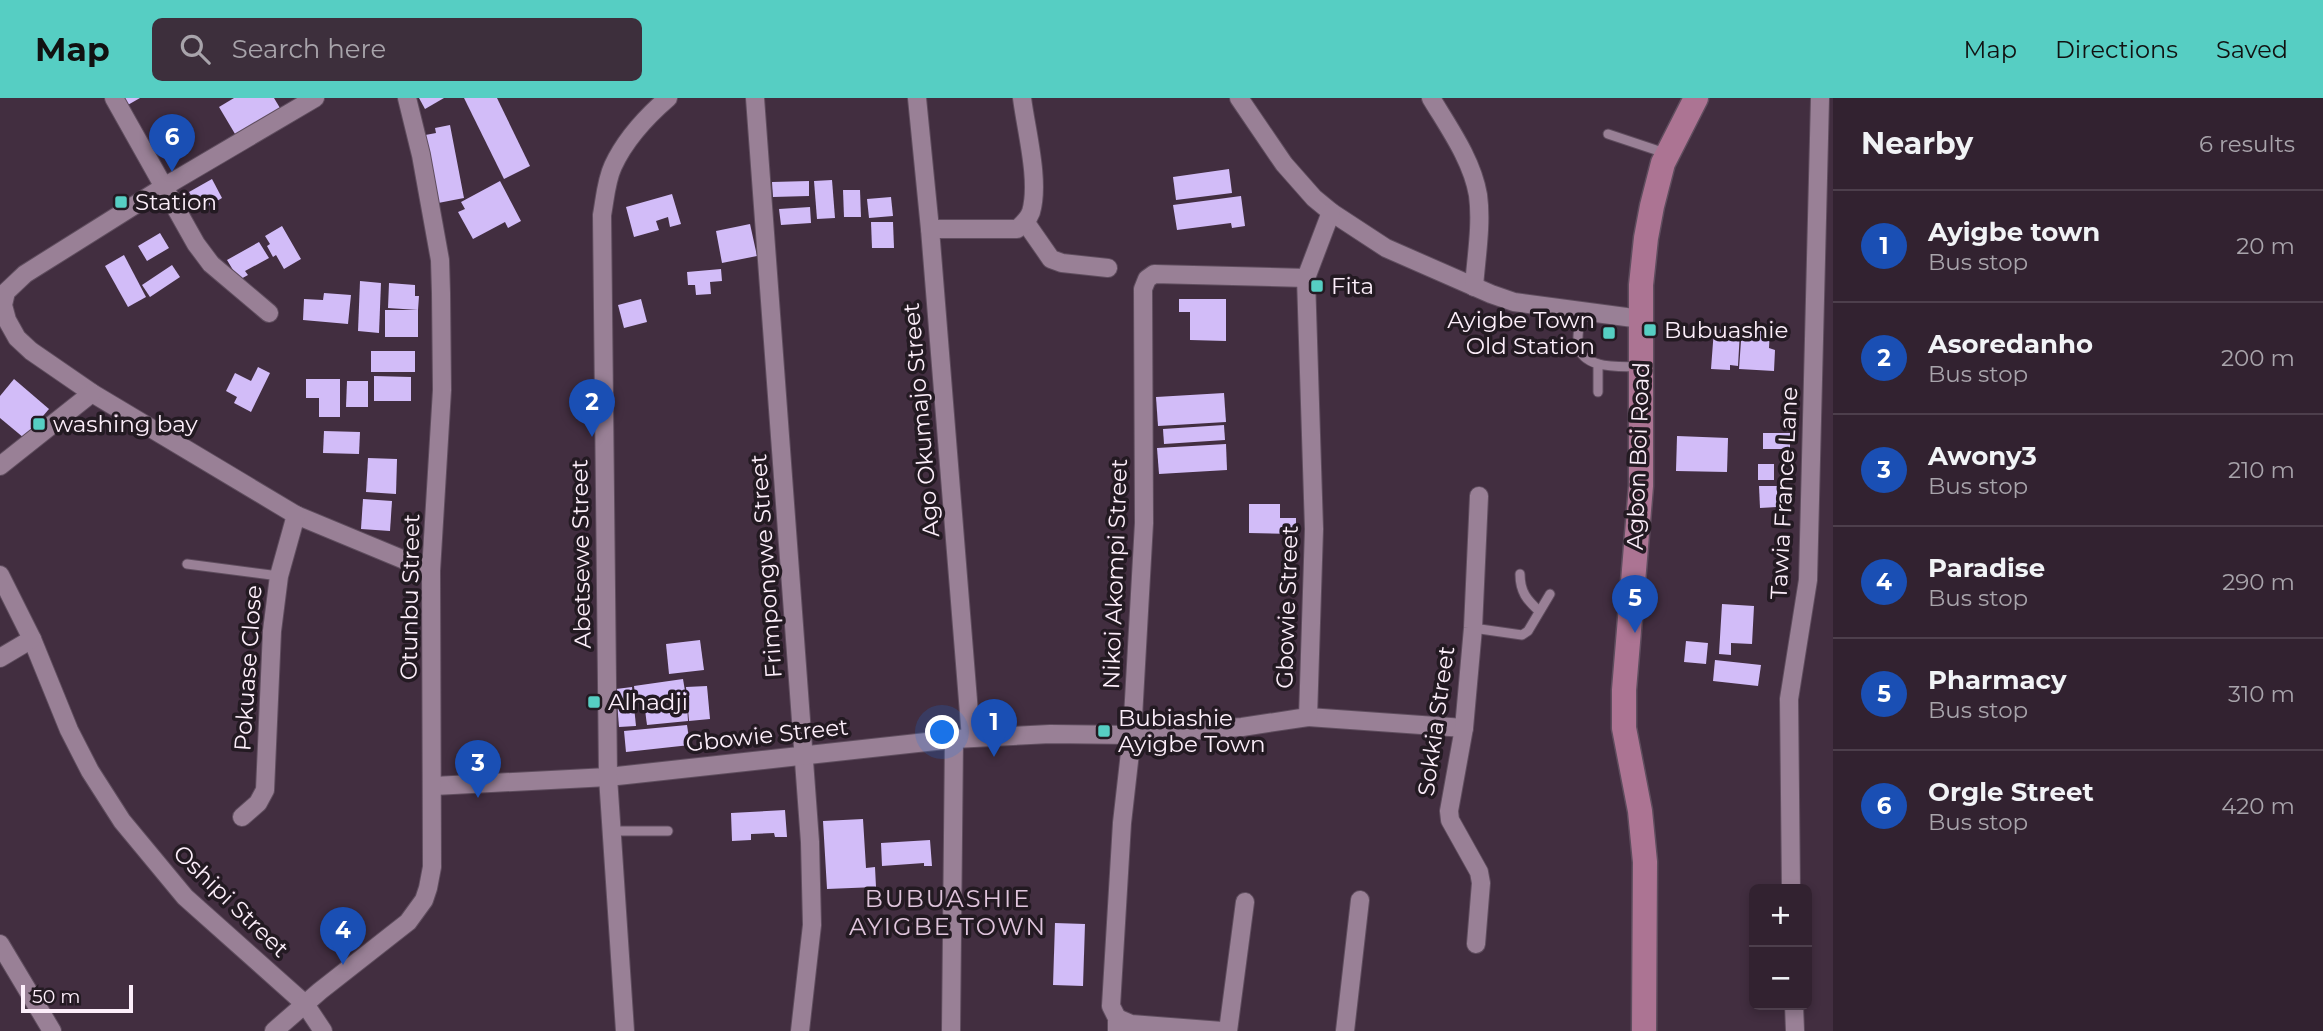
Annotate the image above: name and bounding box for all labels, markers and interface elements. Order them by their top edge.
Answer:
search box [152,18,642,81]
text: Map [35,29,110,69]
icon: search [176,30,214,68]
text: Search here [232,33,386,65]
text: Map [1964,35,2017,64]
text: Directions [2055,35,2178,64]
text: Saved [2216,35,2288,64]
pin: 6 [149,114,195,172]
text: Nearby [1861,125,1973,162]
text: 6 results [2199,130,2295,158]
place label: Station [135,188,217,216]
marker: Station [113,194,129,210]
text: Ayigbe town [1928,216,2100,248]
text: 1 [1879,232,1889,260]
text: 20 m [2236,232,2295,260]
text: Bus stop [1928,248,2028,276]
place label: Fita [1331,272,1374,300]
marker: Fita [1309,278,1325,294]
street label: Ago Okumajo Street [897,302,945,538]
place label: Ayigbe Town Old Station [1447,306,1595,360]
place label: Bubuashie [1664,316,1788,344]
marker: Bubuashie [1642,322,1658,338]
marker: Ayigbe Town Old Station [1601,325,1617,341]
text: Asoredanho [1928,328,2093,360]
text: 2 [1877,344,1891,372]
text: 200 m [2221,344,2295,372]
text: Bus stop [1928,360,2028,388]
street label: Agbon Boi Road [1621,362,1655,550]
pin: 2 [569,379,615,437]
street label: Tawia France Lane [1764,386,1804,600]
place label: washing bay [53,410,198,438]
marker: washing bay [31,416,47,432]
text: Awony3 [1928,440,2037,472]
street label: Frimpongwe Street [744,453,788,679]
text: 3 [1877,456,1891,484]
text: 210 m [2228,456,2295,484]
street label: Nikoi Akompi Street [1097,458,1133,690]
street label: Abetsewe Street [565,459,597,649]
text: Bus stop [1928,472,2028,500]
street label: Otunbu Street [395,514,425,680]
street label: Gbowie Street [1270,525,1304,689]
text: Paradise [1928,552,2045,584]
text: 4 [1876,568,1892,596]
text: 290 m [2222,568,2295,596]
pin: 5 [1612,575,1658,633]
street label: Pokuase Close [228,584,268,752]
text: Bus stop [1928,584,2028,612]
street label: Sokkia Street [1412,644,1460,798]
text: Pharmacy [1928,664,2067,696]
text: 5 [1877,680,1891,708]
text: 310 m [2228,680,2295,708]
place label: Alhadji [608,688,688,716]
marker: Alhadji [586,694,602,710]
text: Bus stop [1928,696,2028,724]
pin: 1 [971,699,1017,757]
place label: Bubiashie Ayigbe Town [1118,704,1266,758]
street label: Gbowie Street [684,713,850,757]
your location [925,715,959,749]
marker: Bubiashie Ayigbe Town [1096,723,1112,739]
pin: 3 [455,740,501,798]
text: Orgle Street [1928,776,2094,808]
text: 6 [1877,792,1891,820]
text: 420 m [2221,792,2295,820]
text: Bus stop [1928,808,2028,836]
street label: Oshipi Street [167,839,295,963]
district label: BUBUASHIE AYIGBE TOWN [849,884,1047,941]
map controls [1749,884,1812,1010]
button: + [1749,884,1812,947]
pin: 4 [320,907,366,965]
button: − [1749,947,1812,1010]
scale bar [21,982,133,1014]
text: 50 m [32,985,80,1008]

